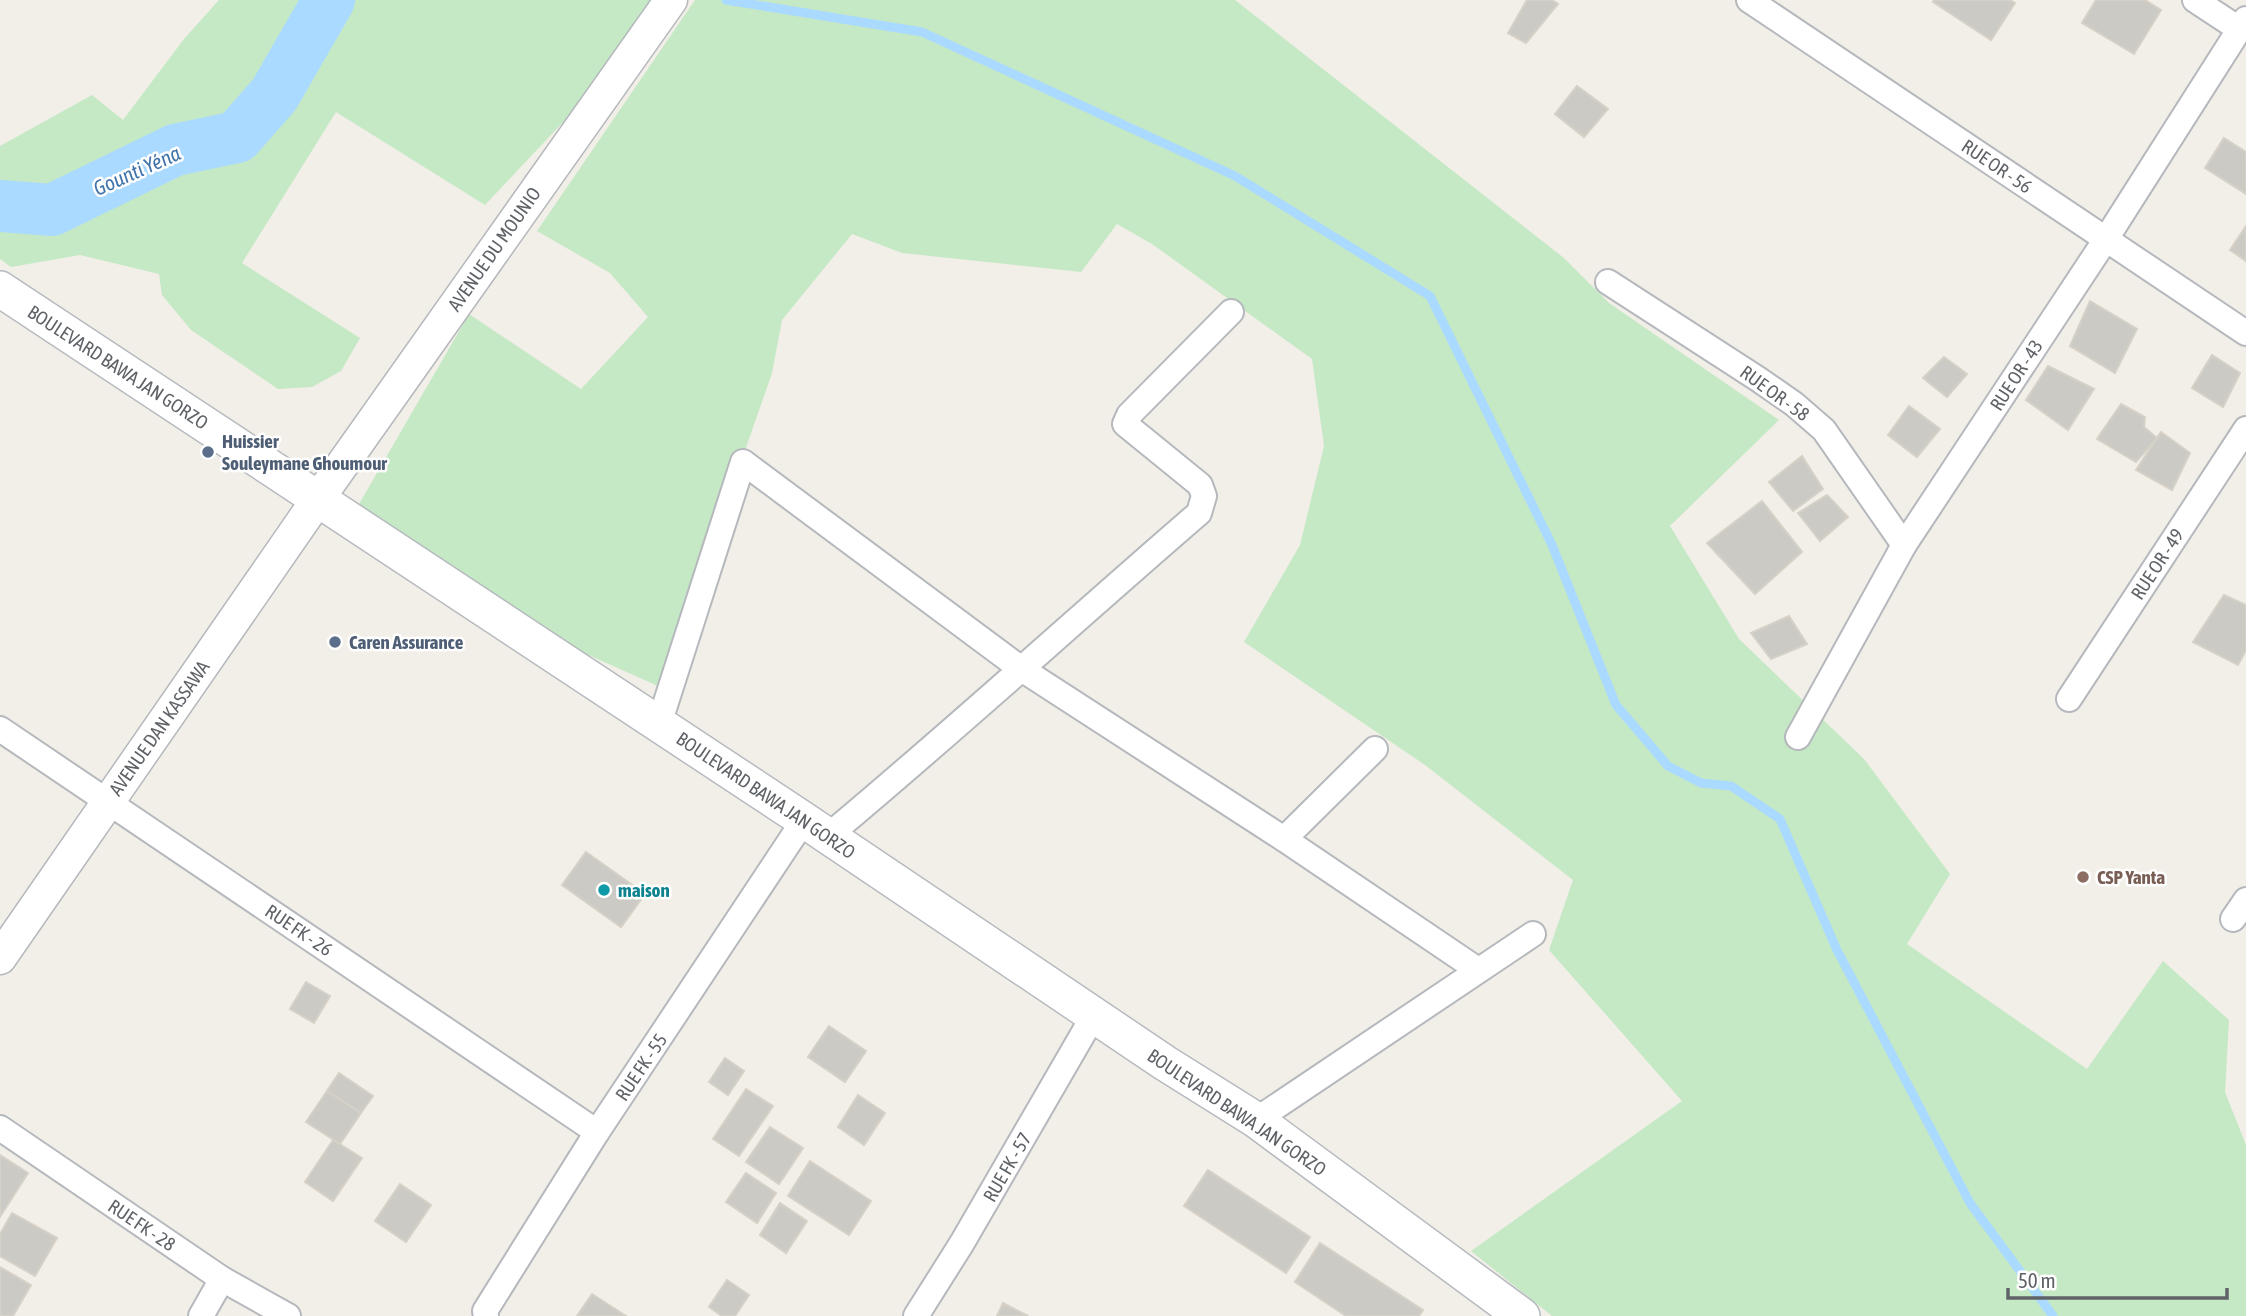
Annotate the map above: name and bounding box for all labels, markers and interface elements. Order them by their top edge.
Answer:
street label: RUE OR - 56 [1958,135,2036,197]
water label: Gounti Yéna [89,140,184,200]
street label: AVENUE DU MOUNIO [443,183,545,315]
street label: BOULEVARD BAWA JAN GORZO [24,300,212,434]
street label: RUE OR - 43 [1985,336,2047,414]
street label: RUE OR - 58 [1736,361,1814,425]
place label: Huissier Souleymane Ghoumour [222,430,387,474]
marker: Huissier Souleymane Ghoumour [200,444,216,460]
street label: RUE OR - 49 [2126,524,2188,603]
place label: Caren Assurance [349,631,464,653]
marker: Caren Assurance [327,634,343,650]
street label: AVENUE DAN KASSAWA [104,656,214,800]
street label: BOULEVARD BAWA JAN GORZO [673,727,859,863]
place label: CSP Yanta [2097,866,2165,888]
marker: CSP Yanta [2075,869,2091,885]
place label: maison [618,879,670,901]
marker: maison [596,882,612,898]
street label: RUE FK - 26 [261,900,337,960]
street label: RUE FK - 55 [611,1029,671,1105]
street label: BOULEVARD BAWA JAN GORZO [1144,1044,1330,1180]
street label: RUE FK - 57 [978,1129,1036,1205]
street label: RUE FK - 28 [104,1195,180,1255]
scale bar [2008,1256,2227,1300]
text: 50 m [2018,1268,2056,1292]

